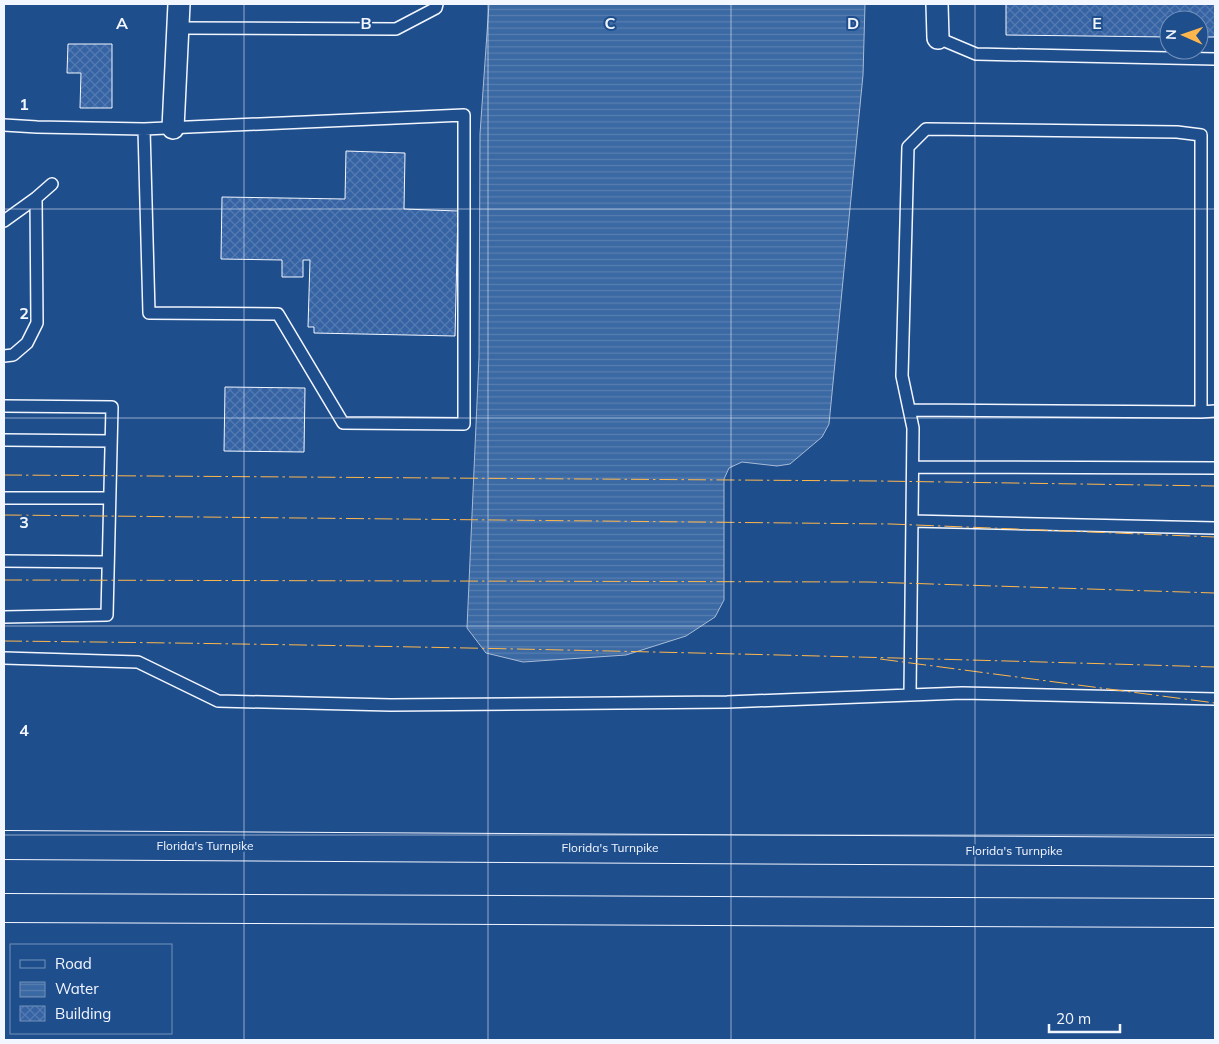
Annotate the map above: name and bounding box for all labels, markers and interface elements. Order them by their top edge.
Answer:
north arrow [1159,10,1209,60]
text: A [116,13,128,33]
text: B [360,13,372,33]
text: C [605,13,616,33]
text: D [847,13,859,33]
text: E [1092,13,1102,33]
text: N [1162,29,1180,40]
text: 1 [19,94,29,114]
text: 2 [19,303,29,323]
text: 3 [19,512,29,532]
text: 4 [19,720,29,740]
street label: Florida's Turnpike [156,838,254,853]
street label: Florida's Turnpike [561,840,659,855]
street label: Florida's Turnpike [965,843,1063,858]
legend [10,944,172,1034]
text: Road [55,954,92,973]
text: Water [55,979,99,998]
scale bar [1049,1002,1120,1034]
text: Building [55,1004,111,1023]
text: 20 m [1056,1009,1091,1028]

